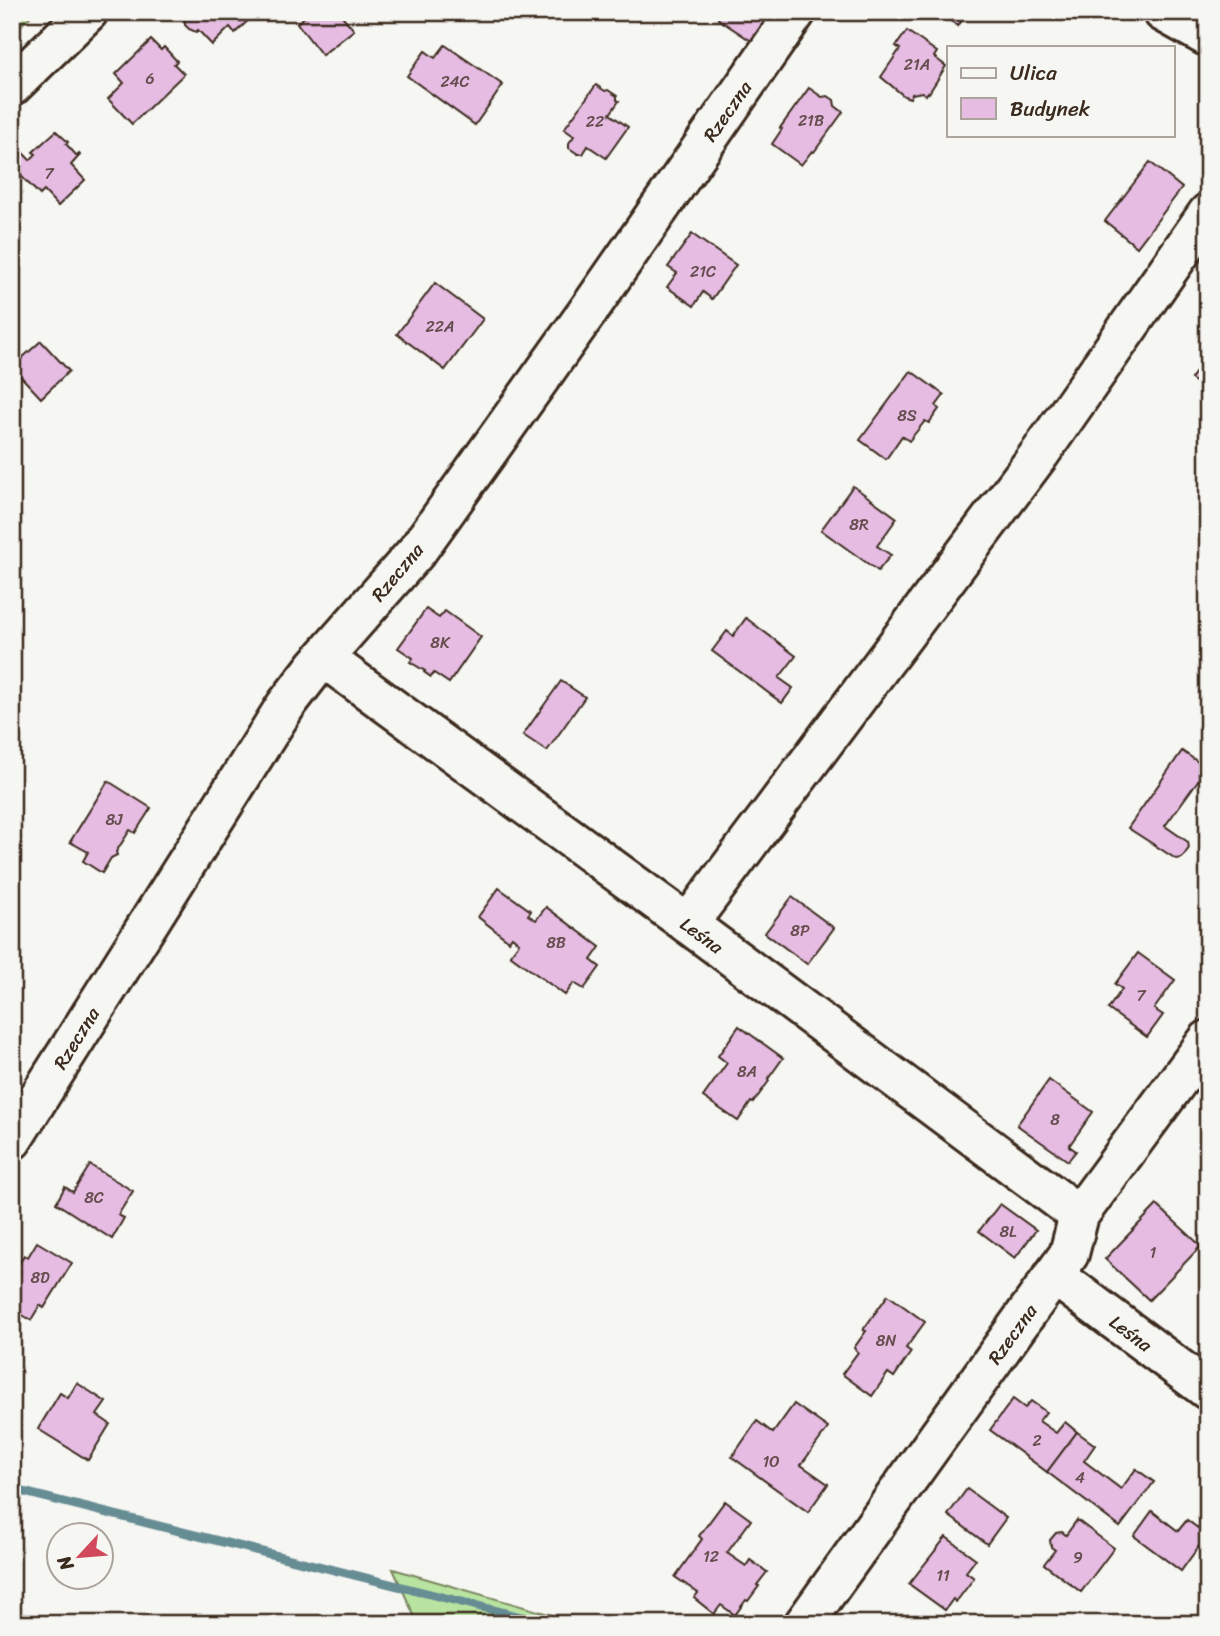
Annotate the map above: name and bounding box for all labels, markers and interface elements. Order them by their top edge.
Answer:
legend [947,46,1174,136]
house number: 21A [904,50,930,79]
text: Ulica [1010,54,1057,92]
house number: 6 [145,64,155,93]
house number: 24C [440,67,470,96]
street label: Rzeczna [694,73,761,149]
text: Budynek [1010,90,1091,128]
house number: 21B [798,106,824,135]
house number: 22 [586,107,604,136]
house number: 7 [44,159,54,188]
house number: 21C [690,257,716,286]
house number: 22A [426,312,454,341]
house number: 8S [897,401,917,430]
house number: 8R [849,510,869,539]
street label: Rzeczna [363,535,432,609]
house number: 8K [430,628,451,657]
house number: 8J [105,805,123,834]
street label: Leśna [673,908,731,963]
house number: 8P [790,916,810,945]
house number: 8B [546,928,566,957]
house number: 7 [1136,981,1146,1010]
street label: Rzeczna [44,1000,109,1076]
house number: 8A [737,1057,757,1086]
house number: 8 [1050,1105,1060,1134]
house number: 8C [84,1183,104,1212]
house number: 8L [999,1217,1017,1246]
house number: 1 [1150,1238,1157,1267]
house number: 8D [30,1263,50,1292]
street label: Rzeczna [979,1296,1046,1372]
street label: Leśna [1102,1306,1160,1361]
house number: 8N [876,1326,896,1355]
house number: 2 [1032,1426,1042,1455]
house number: 1O [762,1447,780,1476]
house number: 4 [1075,1463,1085,1492]
north arrow [46,1520,116,1590]
house number: 12 [703,1542,719,1571]
house number: 9 [1073,1543,1083,1572]
text: N [47,1549,83,1577]
house number: 11 [936,1561,950,1590]

